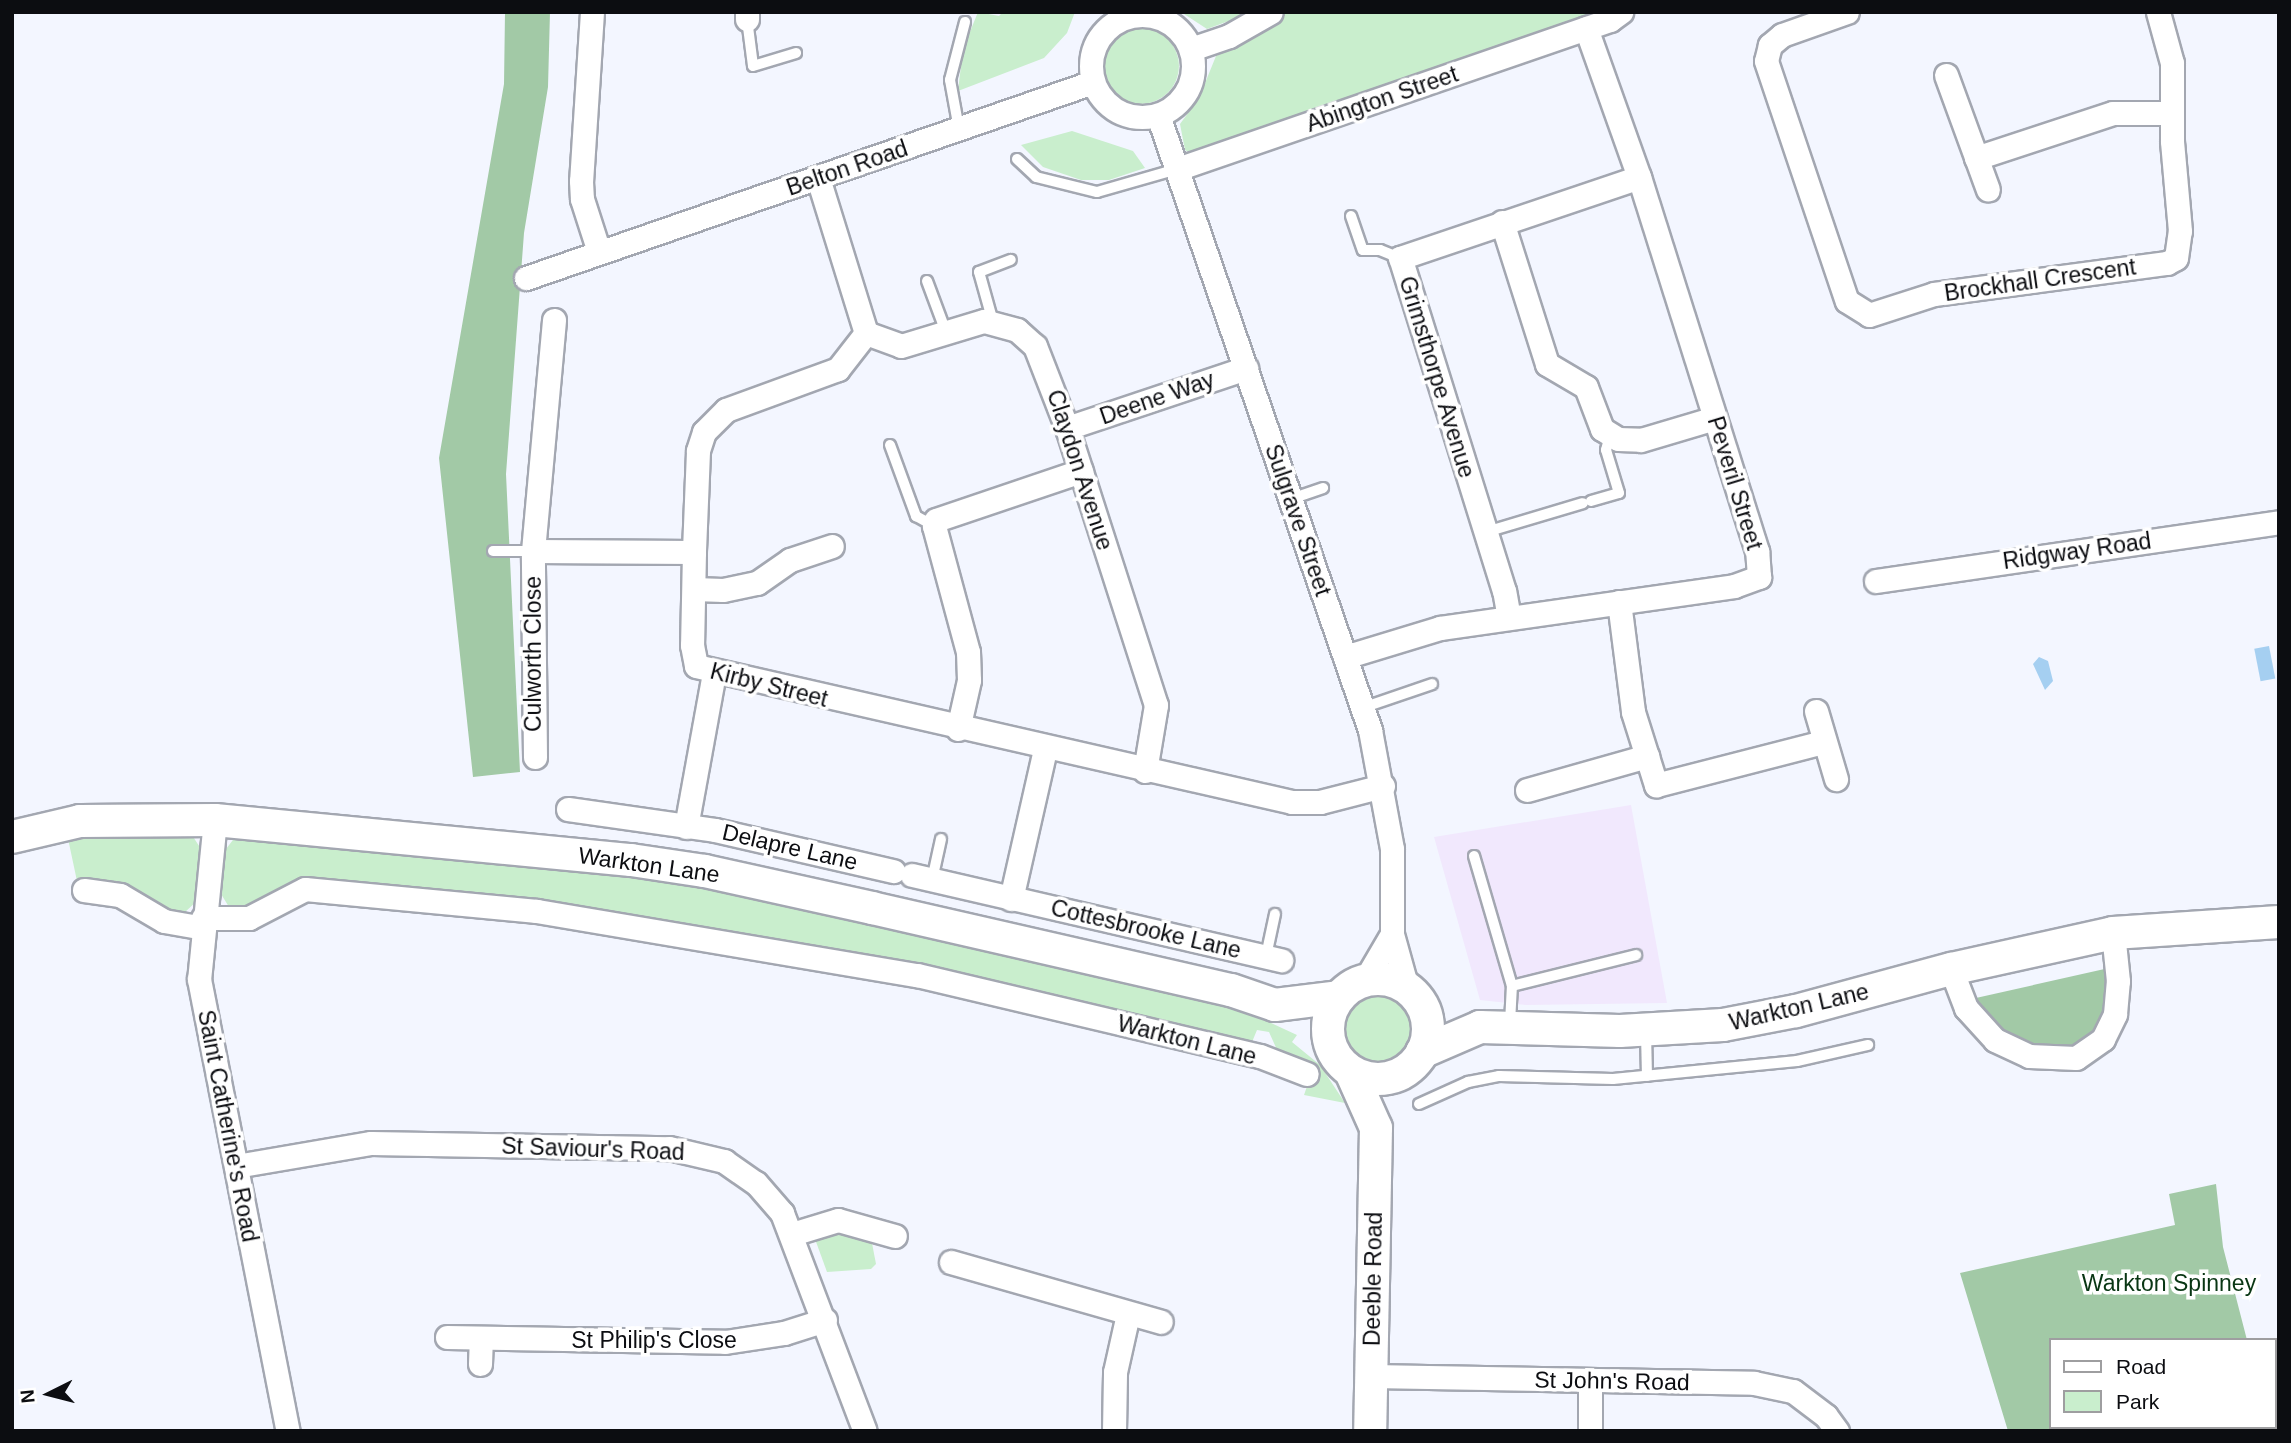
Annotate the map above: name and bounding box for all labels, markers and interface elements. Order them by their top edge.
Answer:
street label: Abington Street [1303,60,1461,138]
street label: Belton Road [783,134,911,202]
street label: Brockhall Crescent [1943,253,2137,307]
street label: Grimsthorpe Avenue [1393,272,1481,482]
street label: Deene Way [1096,366,1218,430]
street label: Claydon Avenue [1041,386,1119,554]
street label: Peveril Street [1702,413,1768,553]
street label: Sulgrave Street [1259,441,1337,599]
street label: Ridgway Road [2001,527,2153,575]
street label: Culworth Close [519,576,547,732]
street label: Kirby Street [707,657,831,713]
street label: Delapre Lane [720,818,860,876]
street label: Warkton Lane [577,841,721,889]
street label: Cottesbrooke Lane [1048,894,1244,964]
street label: Warkton Lane [1727,978,1871,1036]
street label: Saint Catherine's Road [192,1008,264,1244]
street label: Warkton Lane [1115,1009,1259,1071]
street label: St Saviour's Road [501,1132,685,1166]
street label: Deeble Road [1358,1212,1388,1346]
park label: Warkton Spinney [2082,1269,2256,1297]
street label: St Philip's Close [571,1326,737,1354]
legend [2050,1338,2277,1429]
text: Road [2116,1355,2166,1378]
north arrow [14,1359,84,1429]
street label: St John's Road [1534,1366,1690,1396]
text: N [16,1388,39,1404]
text: Park [2116,1390,2159,1413]

